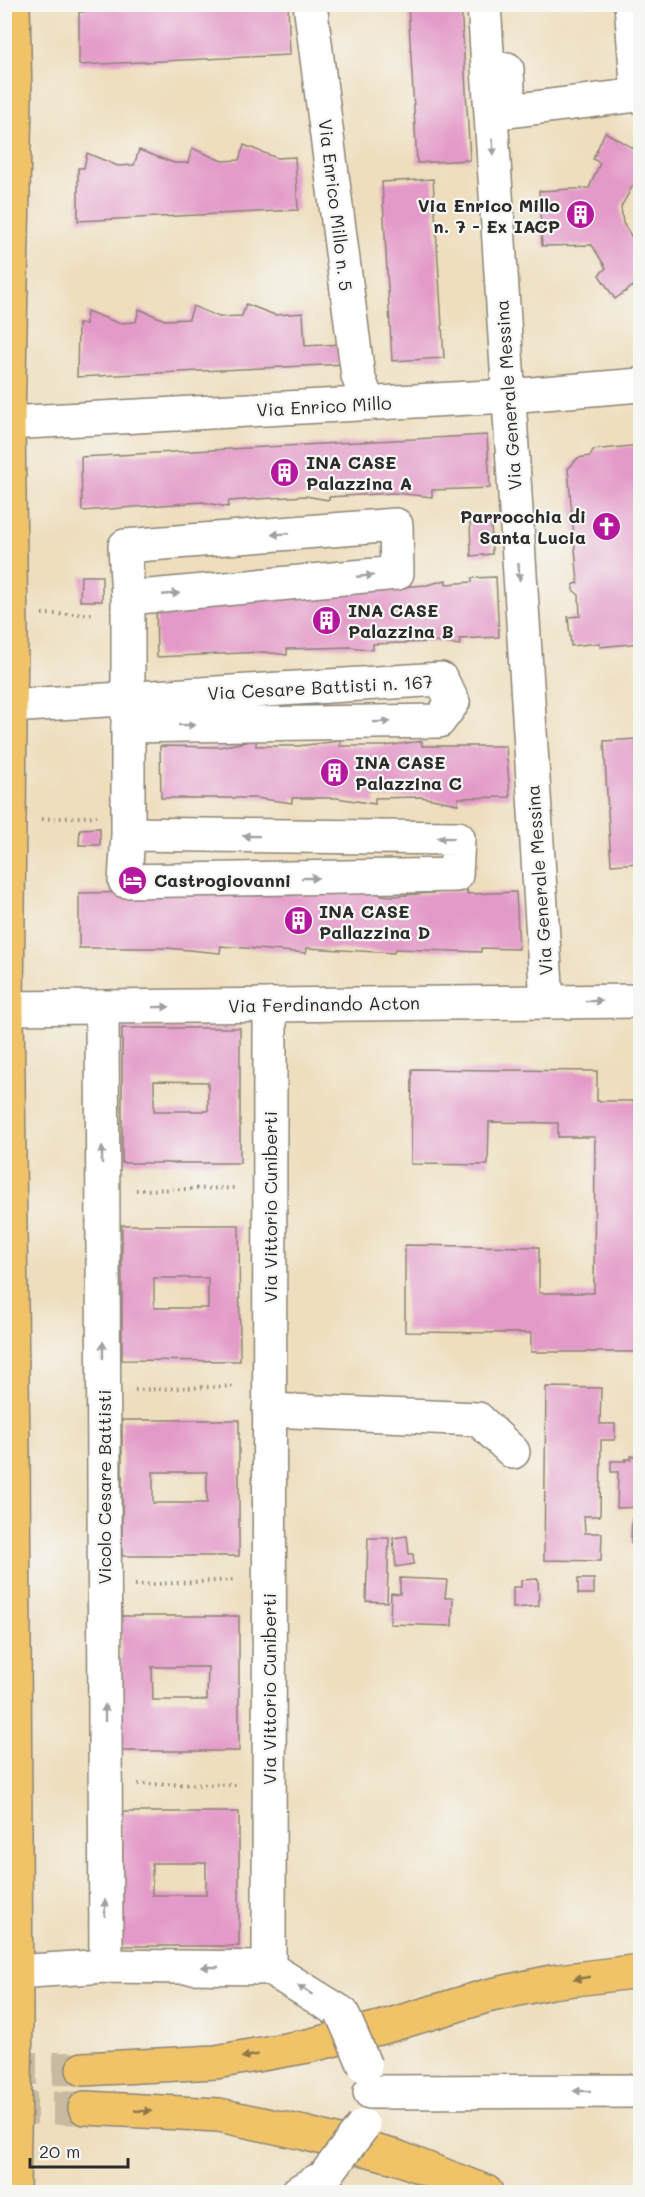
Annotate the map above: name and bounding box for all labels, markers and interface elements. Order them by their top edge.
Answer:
street label: Via Enrico Millo n. 5 [314,118,358,292]
one-way arrow [488,137,497,156]
place label: Via Enrico Millo n. 7 - Ex IACP [418,193,560,238]
building icon: Via Enrico Millo n. 7 - Ex IACP [565,199,597,231]
street label: Via Generale Messina [489,299,527,491]
street label: Via Enrico Millo [256,390,393,422]
place label: INA CASE Palazzina A [306,450,412,495]
building icon: INA CASE Palazzina A [269,456,301,488]
place label: Parrocchia di Santa Lucia [460,504,586,549]
church icon: Parrocchia di Santa Lucia [591,510,623,542]
one-way arrow [271,529,290,539]
one-way arrow [515,562,524,581]
one-way arrow [356,571,375,581]
one-way arrow [162,589,181,599]
place label: INA CASE Palazzina B [348,598,454,643]
building icon: INA CASE Palazzina B [311,604,343,636]
street label: Via Cesare Battisti n. 167 [207,669,433,705]
one-way arrow [372,717,391,727]
one-way arrow [177,720,196,730]
place label: INA CASE Palazzina C [355,750,462,795]
building icon: INA CASE Palazzina C [318,756,350,788]
street label: Via Generale Messina [520,784,558,976]
one-way arrow [241,831,260,841]
one-way arrow [436,833,455,843]
hotel icon: Castrogiovanni [117,864,149,896]
place label: Castrogiovanni [154,868,291,892]
one-way arrow [300,873,319,882]
place label: INA CASE Pallazzina D [319,899,430,944]
building icon: INA CASE Pallazzina D [282,905,314,937]
street label: Via Ferdinando Acton [228,990,420,1018]
one-way arrow [584,996,603,1006]
one-way arrow [151,1002,170,1011]
street label: Via Vittorio Cuniberti [258,1111,282,1303]
one-way arrow [97,1145,107,1164]
one-way arrow [98,1340,108,1359]
street label: Vicolo Cesare Battisti [92,1389,116,1585]
street label: Via Vittorio Cuniberti [257,1593,281,1785]
one-way arrow [100,1703,110,1722]
one-way arrow [100,1898,110,1917]
one-way arrow [201,1962,220,1972]
one-way arrow [573,1973,592,1982]
one-way arrow [297,1985,313,1996]
one-way arrow [241,2052,260,2061]
one-way arrow [573,2086,592,2096]
one-way arrow [134,2107,153,2116]
scale bar [30,2131,128,2169]
text: 20 m [39,2139,80,2163]

